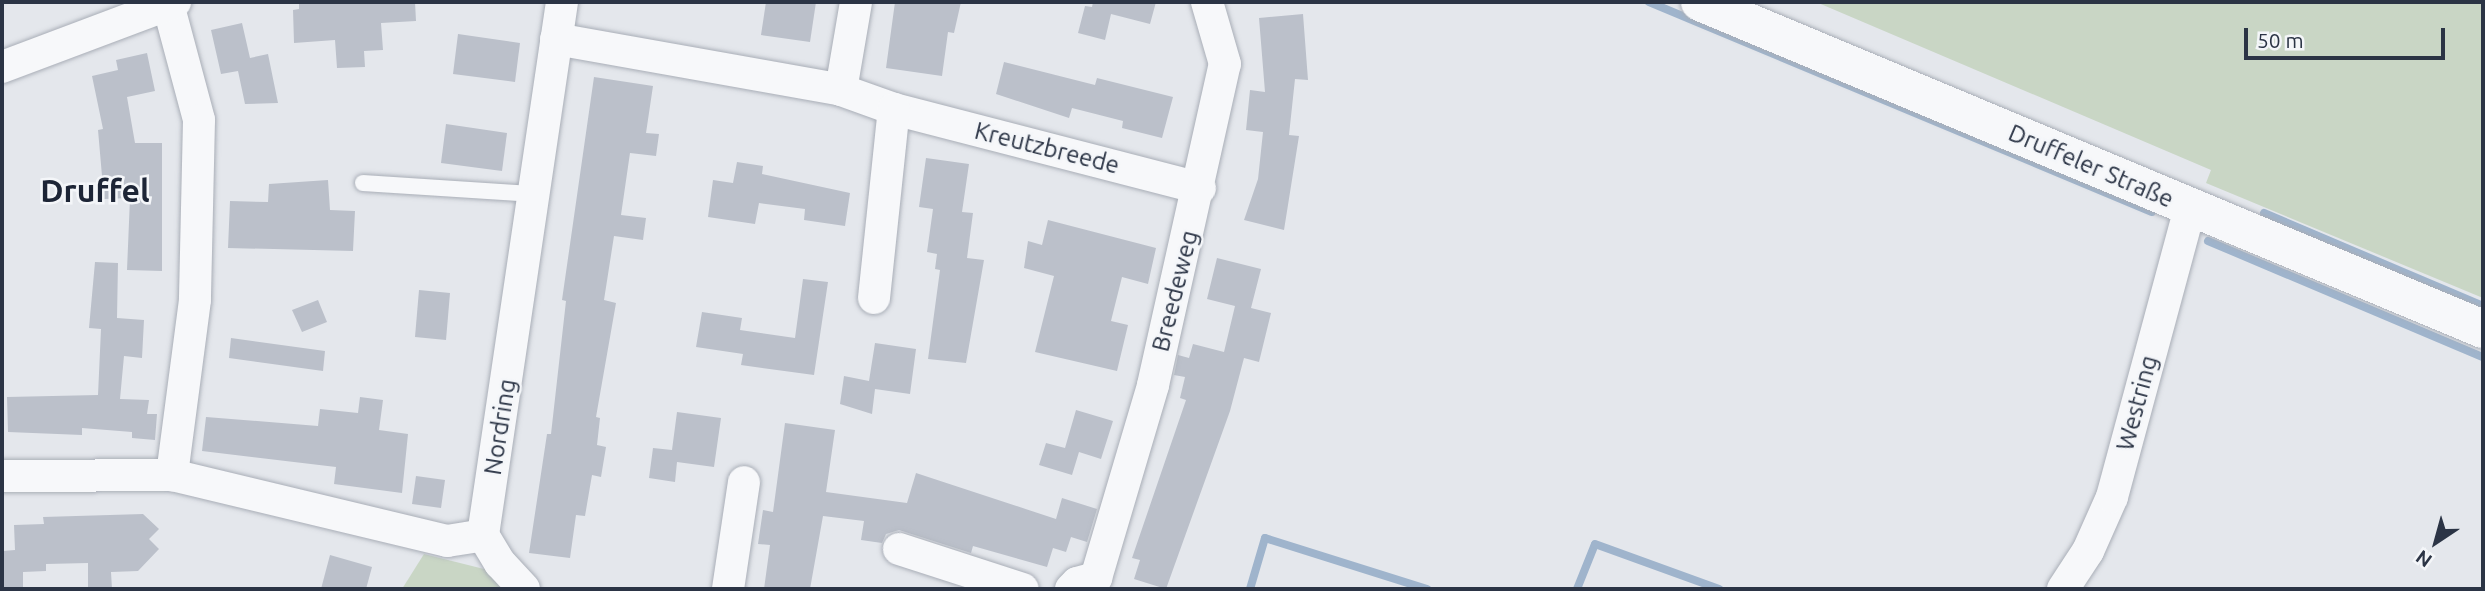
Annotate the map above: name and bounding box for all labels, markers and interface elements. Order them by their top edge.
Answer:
scale bar [2247,14,2448,58]
text: 50 m [2257,28,2304,52]
street label: Kreutzbreede [972,116,1122,180]
street label: Druffeler Straße [2004,118,2178,214]
district label: Druffel [40,171,150,209]
street label: Breedeweg [1146,227,1204,355]
street label: Westring [2110,352,2164,454]
street label: Nordring [478,377,522,477]
north arrow [2401,507,2471,577]
text: N [2411,546,2436,572]

